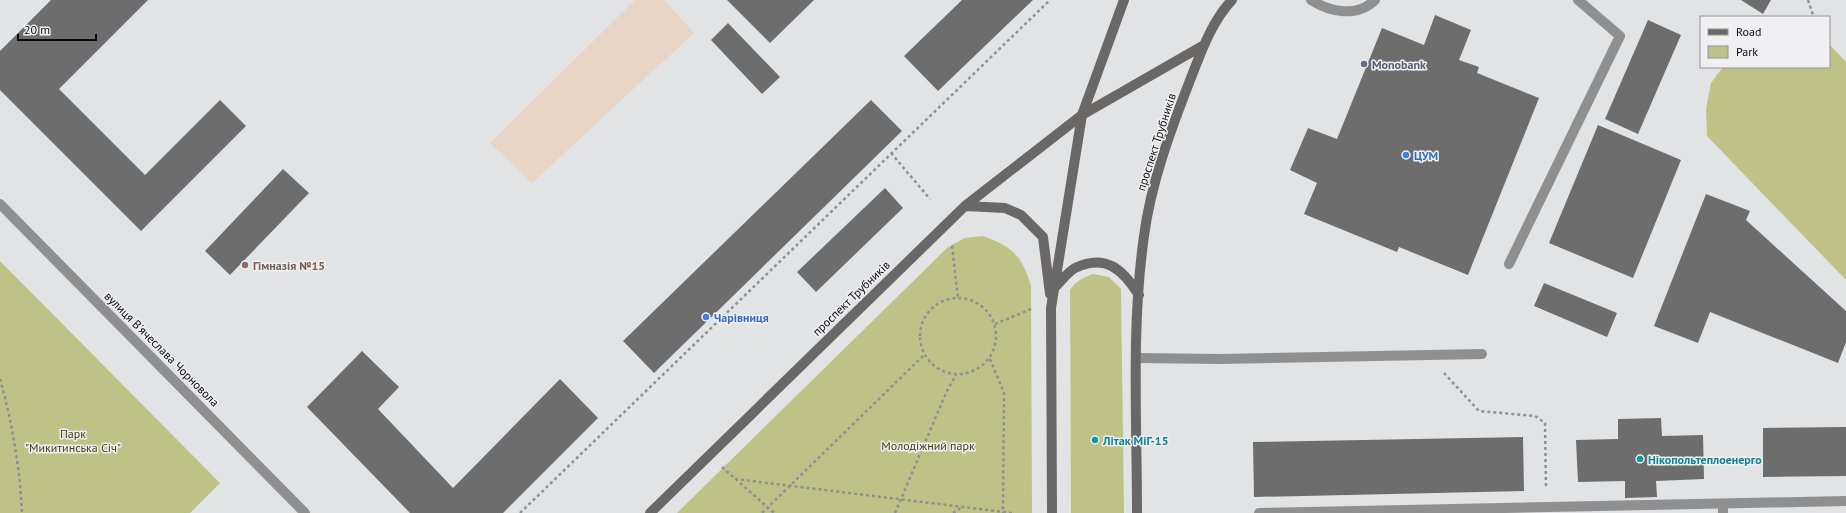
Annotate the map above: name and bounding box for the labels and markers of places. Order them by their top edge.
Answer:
place label: Monobank [1372,57,1426,72]
marker: Monobank [1359,59,1369,69]
place label: ЦУМ [1414,148,1438,163]
marker: ЦУМ [1401,150,1411,160]
place label: Гімназія №15 [253,258,325,273]
marker: Гімназія №15 [240,260,250,270]
place label: Чарівниця [714,310,769,325]
marker: Чарівниця [701,312,711,322]
place label: Літак МіГ-15 [1102,433,1168,448]
marker: Літак МіГ-15 [1090,435,1100,445]
place label: Нікопольтеплоенерго [1648,452,1762,467]
marker: Нікопольтеплоенерго [1635,454,1645,464]

